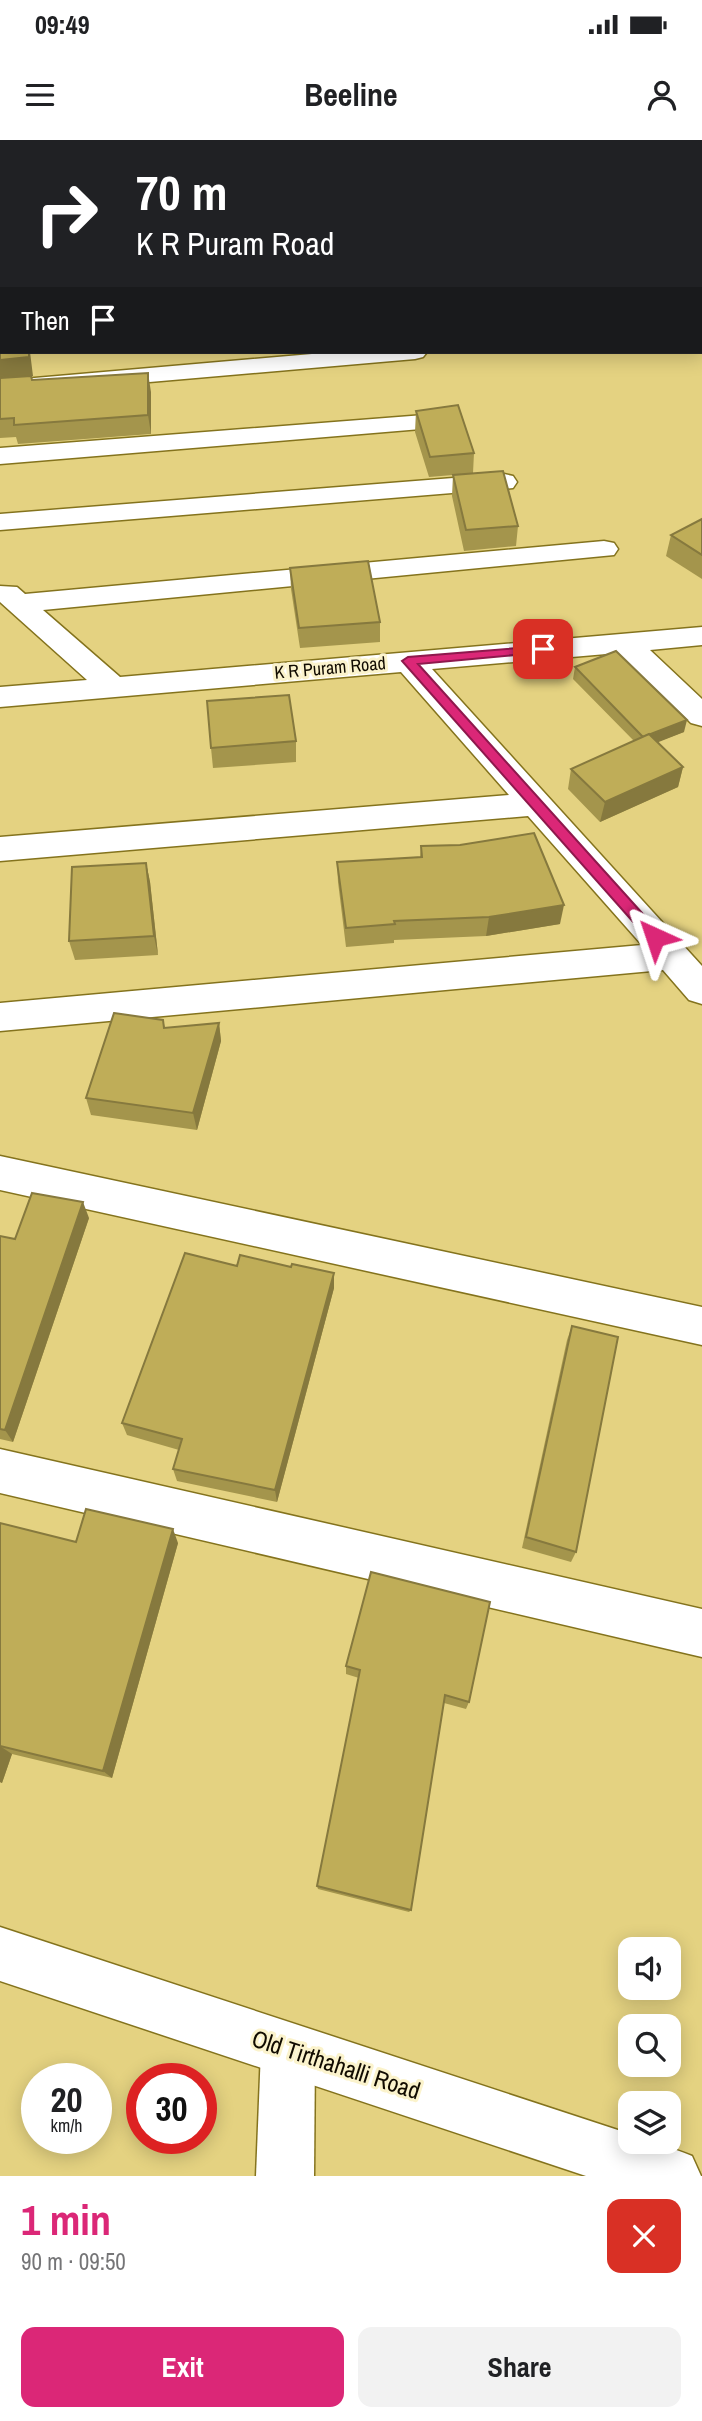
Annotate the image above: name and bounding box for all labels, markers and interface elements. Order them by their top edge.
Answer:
text: 09:49 [35,7,90,42]
text: Beeline [304,73,398,116]
icon: menu [21,76,59,114]
icon: person [643,76,681,114]
text: 70 m [136,159,228,225]
icon: right [21,168,112,259]
text: K R Puram Road [136,222,334,265]
icon: arrive [84,301,122,339]
text: Then [21,303,70,338]
pin [513,619,573,679]
icon: arrive [524,630,562,668]
street label: K R Puram Road [273,650,387,685]
position arrow [618,900,692,974]
map controls [618,1937,681,2154]
button: sound [618,1937,681,2000]
button: search [618,2014,681,2077]
street label: Old Tirthahalli Road [248,2022,425,2106]
speed limit sign: 30 [126,2063,217,2154]
text: 20 [51,2076,82,2123]
button: layers [618,2091,681,2154]
text: km/h [51,2113,83,2138]
text: 1 min [21,2192,111,2248]
button: close [607,2199,681,2273]
text: 90 m · 09:50 [21,2246,126,2277]
button: Exit [21,2327,344,2407]
button: Share [358,2327,681,2407]

